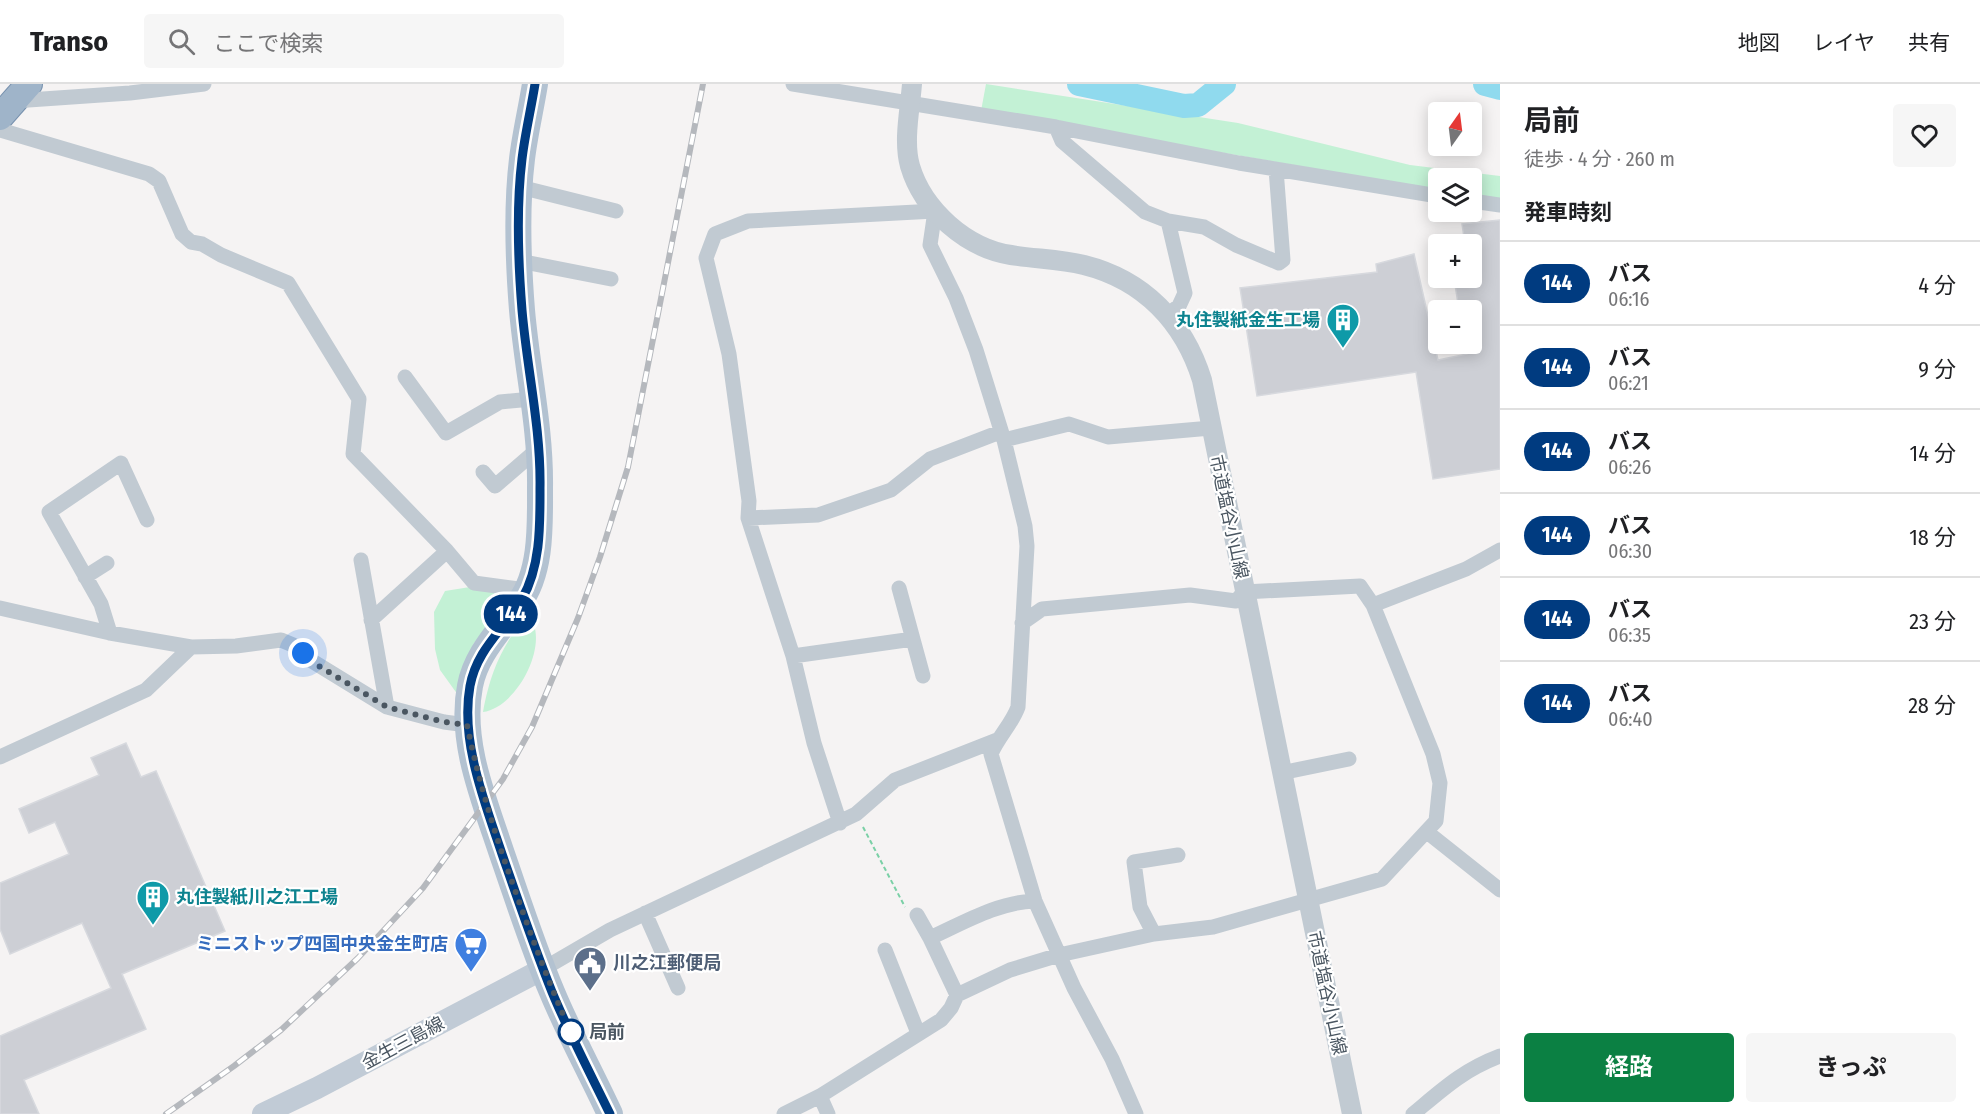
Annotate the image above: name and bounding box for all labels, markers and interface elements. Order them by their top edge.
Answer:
search box [144,14,564,68]
text: Transo [30,25,108,58]
icon: search [165,25,198,58]
text: ここで検索 [213,30,323,57]
text: 地図 [1738,30,1780,56]
text: レイヤ [1813,30,1875,56]
text: 共有 [1908,30,1950,56]
north arrow [1428,102,1482,156]
map controls [1428,102,1482,354]
text: 局前 [1524,104,1580,137]
button: heart [1893,104,1956,167]
text: 徒歩 · 4 分 · 260 m [1524,147,1675,171]
button: layers [1428,168,1482,222]
text: 発車時刻 [1524,199,1612,226]
button: + [1428,234,1482,288]
text: バス [1608,260,1652,287]
text: 144 [1542,270,1572,296]
text: 4 分 [1918,272,1956,299]
text: 06:16 [1608,287,1649,311]
button: − [1428,300,1482,354]
building icon: 丸住製紙金生工場 [1325,302,1361,349]
place label: 丸住製紙金生工場 [1176,309,1320,331]
text: バス [1608,344,1652,371]
text: 144 [1542,354,1572,380]
text: 9 分 [1918,356,1956,383]
text: 06:21 [1608,371,1649,395]
text: バス [1608,428,1652,455]
text: 144 [1542,438,1572,464]
text: 14 分 [1910,440,1956,467]
street label: 市道塩谷小山線 [1205,453,1253,581]
text: 06:26 [1608,455,1651,479]
text: バス [1608,512,1652,539]
text: 144 [1542,522,1572,548]
text: 18 分 [1909,524,1956,551]
text: 06:30 [1608,539,1652,563]
line badge: 144 [476,594,546,634]
text: バス [1608,596,1652,623]
text: 144 [496,601,526,627]
text: 144 [1542,606,1572,632]
text: 23 分 [1909,608,1956,635]
text: 06:35 [1608,623,1651,647]
your location [288,638,318,668]
text: バス [1608,680,1652,707]
text: 144 [1542,690,1572,716]
text: 28 分 [1908,692,1956,719]
text: 06:40 [1608,707,1653,731]
building icon: 丸住製紙川之江工場 [135,879,171,926]
place label: 丸住製紙川之江工場 [176,886,338,908]
supermarket icon: ミニストップ四国中央金生町店 [453,926,489,973]
street label: 市道塩谷小山線 [1303,929,1351,1057]
place label: ミニストップ四国中央金生町店 [196,933,448,955]
public building icon: 川之江郵便局 [572,945,608,992]
place label: 川之江郵便局 [613,952,721,974]
street label: 金生三島線 [358,1012,448,1074]
marker: 局前 [558,1019,584,1045]
place label: 局前 [589,1021,625,1043]
button: 経路 [1524,1033,1734,1102]
button: きっぷ [1746,1033,1956,1102]

